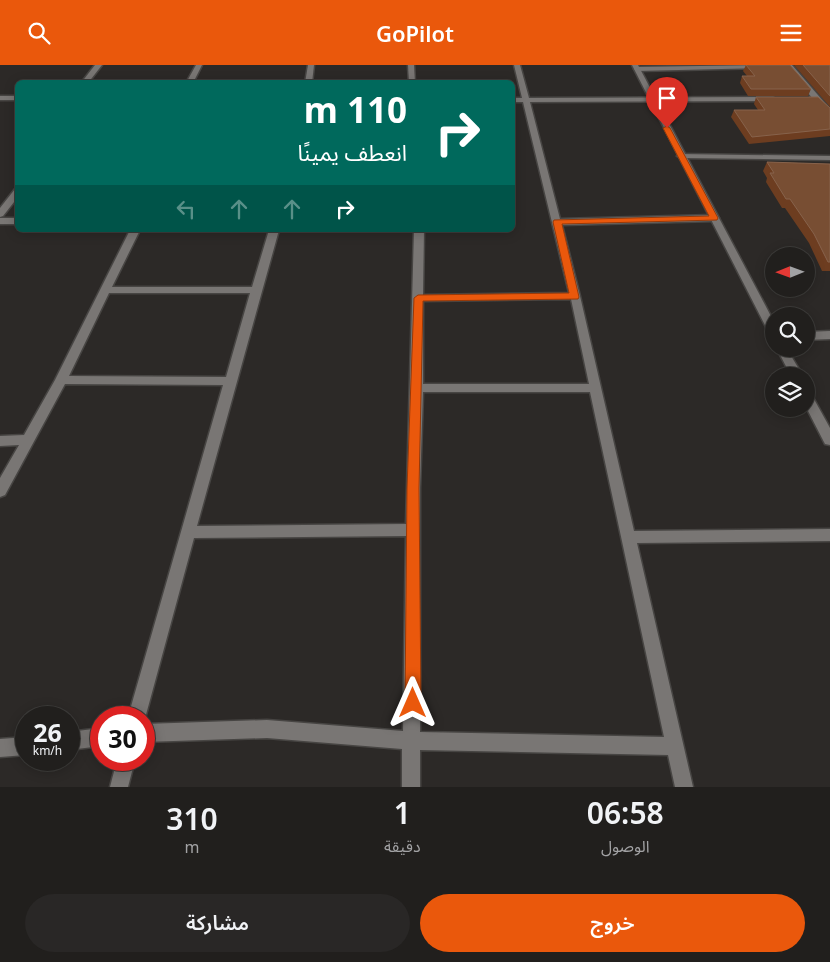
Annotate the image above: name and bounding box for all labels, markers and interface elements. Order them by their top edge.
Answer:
text: GoPilot [376,18,454,48]
icon: search [25,19,53,47]
icon: menu [777,19,805,47]
pin [646,77,688,128]
icon: arrive [653,84,681,112]
text: 110 m [304,86,407,133]
icon: right [425,100,490,165]
text: انعطف يمينًا [297,137,407,167]
icon: left [172,195,200,223]
icon: ahead [225,195,253,223]
icon: ahead [278,195,306,223]
icon: right [331,195,359,223]
north arrow [765,247,815,297]
map controls [765,247,815,417]
button: search [765,307,815,357]
button: layers [765,367,815,417]
position arrow [386,676,438,728]
speed limit sign: 30 [90,706,155,771]
text: 26 [33,715,62,749]
text: km/h [33,742,62,759]
text: 1 [394,792,411,833]
text: 06:58 [587,792,664,833]
text: 310 [166,798,218,839]
text: دقيقة [384,835,421,857]
text: الوصول [601,835,650,857]
text: m [185,836,200,858]
button: مشاركة [25,894,410,952]
button: خروج [420,894,805,952]

